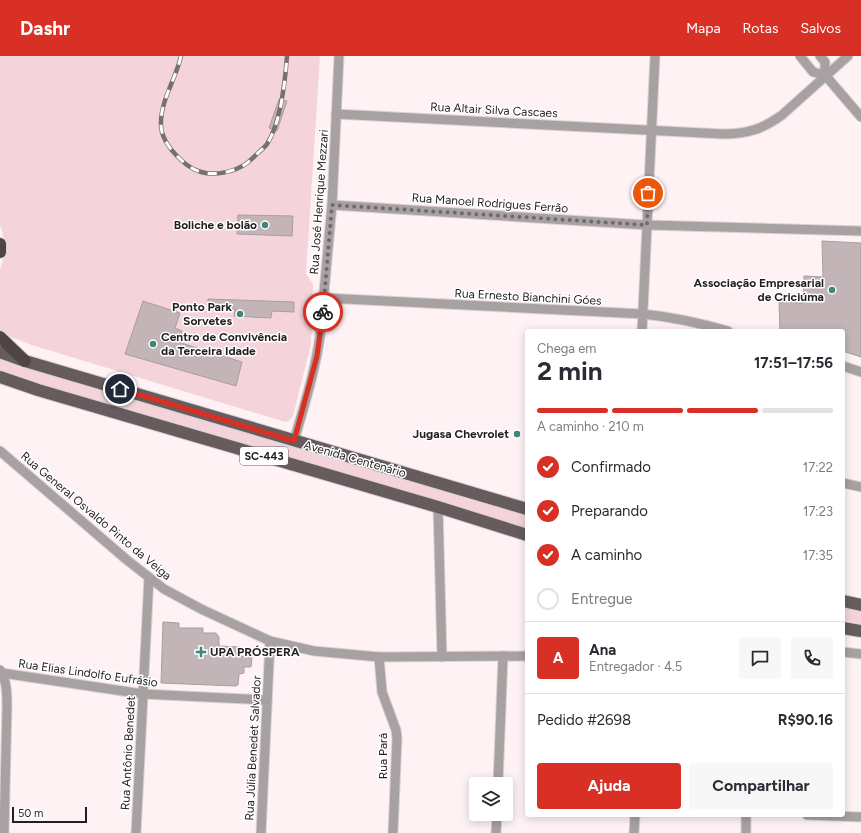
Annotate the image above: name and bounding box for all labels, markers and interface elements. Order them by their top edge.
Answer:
text: Dashr [20,17,70,40]
text: Mapa [686,20,721,37]
text: Rotas [743,20,778,37]
text: Salvos [800,20,841,37]
street label: Rua Altair Silva Cascaes [430,100,558,120]
street label: Rua José Henrique Mezzari [307,129,331,275]
pin [631,176,665,210]
icon: bag [637,182,659,204]
street label: Rua Manoel Rodrigues Ferrão [411,191,569,215]
place label: Boliche e bolão [174,218,257,232]
marker: Boliche e bolão [260,220,270,230]
place label: Associação Empresarial de Criciúma [694,276,824,304]
marker: Associação Empresarial de Criciúma [827,285,837,295]
street label: Rua Ernesto Bianchini Góes [454,286,602,308]
courier [303,292,343,332]
place label: Ponto Park Sorvetes [172,300,233,328]
icon: bike [312,301,334,323]
marker: Ponto Park Sorvetes [235,309,245,319]
place label: Centro de Convivência da Terceira Idade [161,330,287,358]
marker: Centro de Convivência da Terceira Idade [148,339,158,349]
text: Chega em [537,341,596,356]
text: 17:51–17:56 [754,354,833,372]
text: 2 min [537,355,603,387]
pin [103,372,137,406]
icon: home [109,378,131,400]
text: A caminho · 210 m [537,419,644,434]
place label: Jugasa Chevrolet [413,427,509,441]
marker: Jugasa Chevrolet [512,429,522,439]
street label: Avenida Centenário [302,438,408,480]
road number: SC-443 [240,447,288,465]
street label: Rua General Osvaldo Pinto da Veiga [18,449,174,583]
icon: check [537,456,559,478]
text: Confirmado [571,458,651,476]
text: 17:22 [803,460,833,475]
icon: check [537,500,559,522]
text: Preparando [571,502,648,520]
text: 17:23 [803,504,833,519]
icon: check [537,544,559,566]
text: A caminho [571,546,642,564]
text: 17:35 [803,548,833,563]
text: Entregue [571,590,633,608]
button: chat [739,637,781,679]
button: phone [791,637,833,679]
text: Ana [589,641,616,659]
place label: UPA PRÓSPERA [210,645,300,659]
marker: UPA PRÓSPERA [195,646,207,658]
text: A [553,649,563,667]
street label: Rua Elias Lindolfo Eufrásio [17,656,159,690]
text: Entregador · 4.5 [589,659,682,674]
street label: Rua Júlia Benedet Salvador [242,675,264,821]
street label: Rua Antônio Benedet [118,695,138,810]
text: Pedido #2698 [537,711,631,729]
text: R$90.16 [778,711,833,729]
street label: Rua Pará [376,733,390,779]
button: Ajuda [537,763,681,809]
button: Compartilhar [689,763,833,809]
map controls [469,777,513,821]
button: layers [469,777,513,821]
scale bar [12,805,87,824]
text: 50 m [18,807,43,820]

